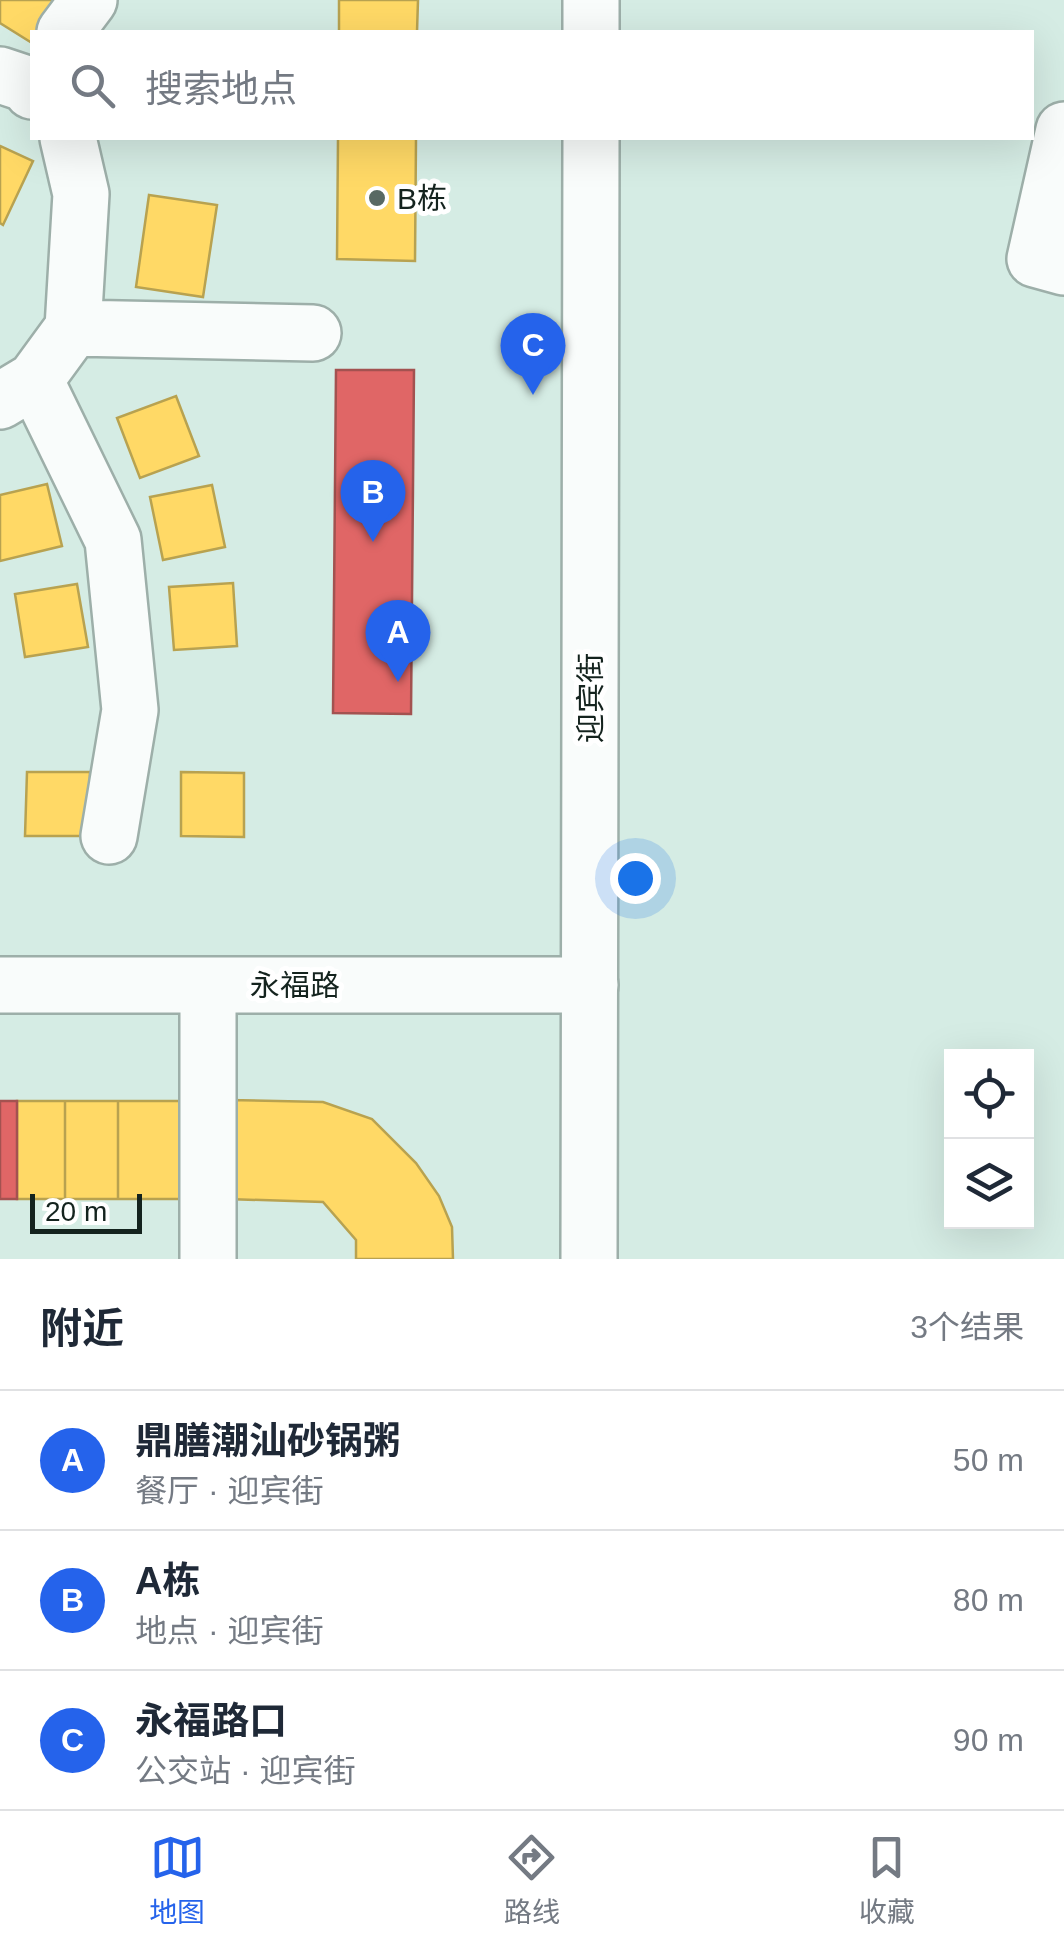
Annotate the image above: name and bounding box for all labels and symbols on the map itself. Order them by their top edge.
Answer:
place label: B栋 [397,182,447,215]
marker: B栋 [366,187,388,209]
pin: C [500,312,566,395]
pin: B [340,460,406,542]
pin: A [366,600,430,682]
street label: 迎宾街 [574,653,607,743]
your location [610,853,661,904]
street label: 永福路 [250,969,340,1002]
scale bar [30,1189,142,1234]

